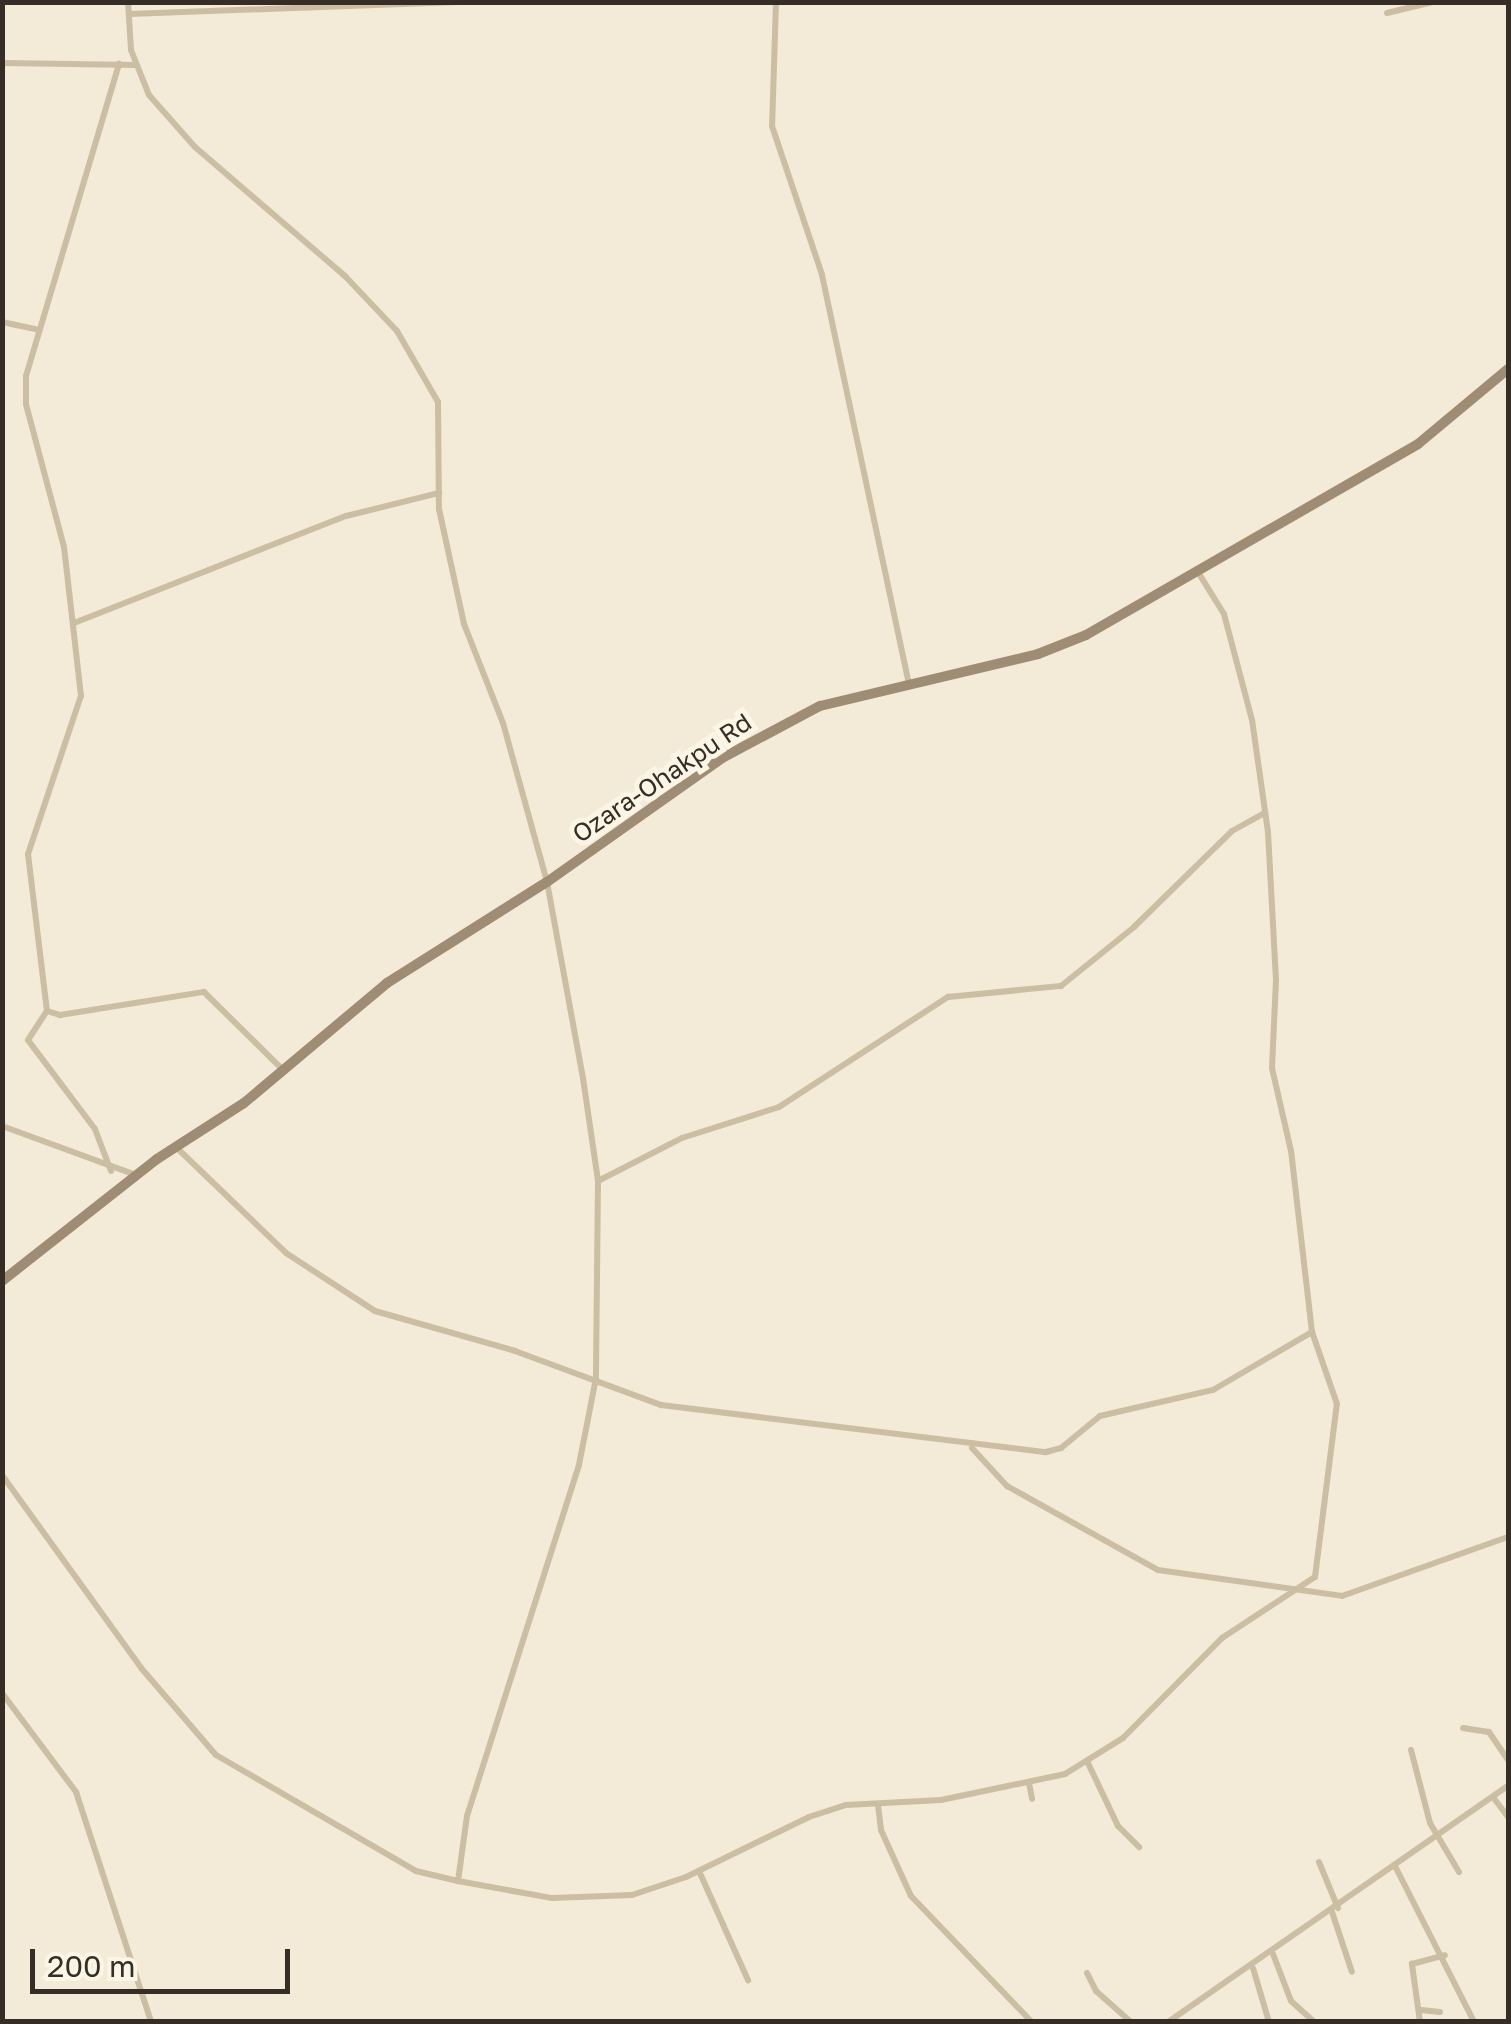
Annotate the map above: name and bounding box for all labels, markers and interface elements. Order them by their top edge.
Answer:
street label: Ozara-Ohakpu Rd [567,707,757,849]
scale bar [35,1929,295,1991]
text: 200 m [47,1948,136,1984]

